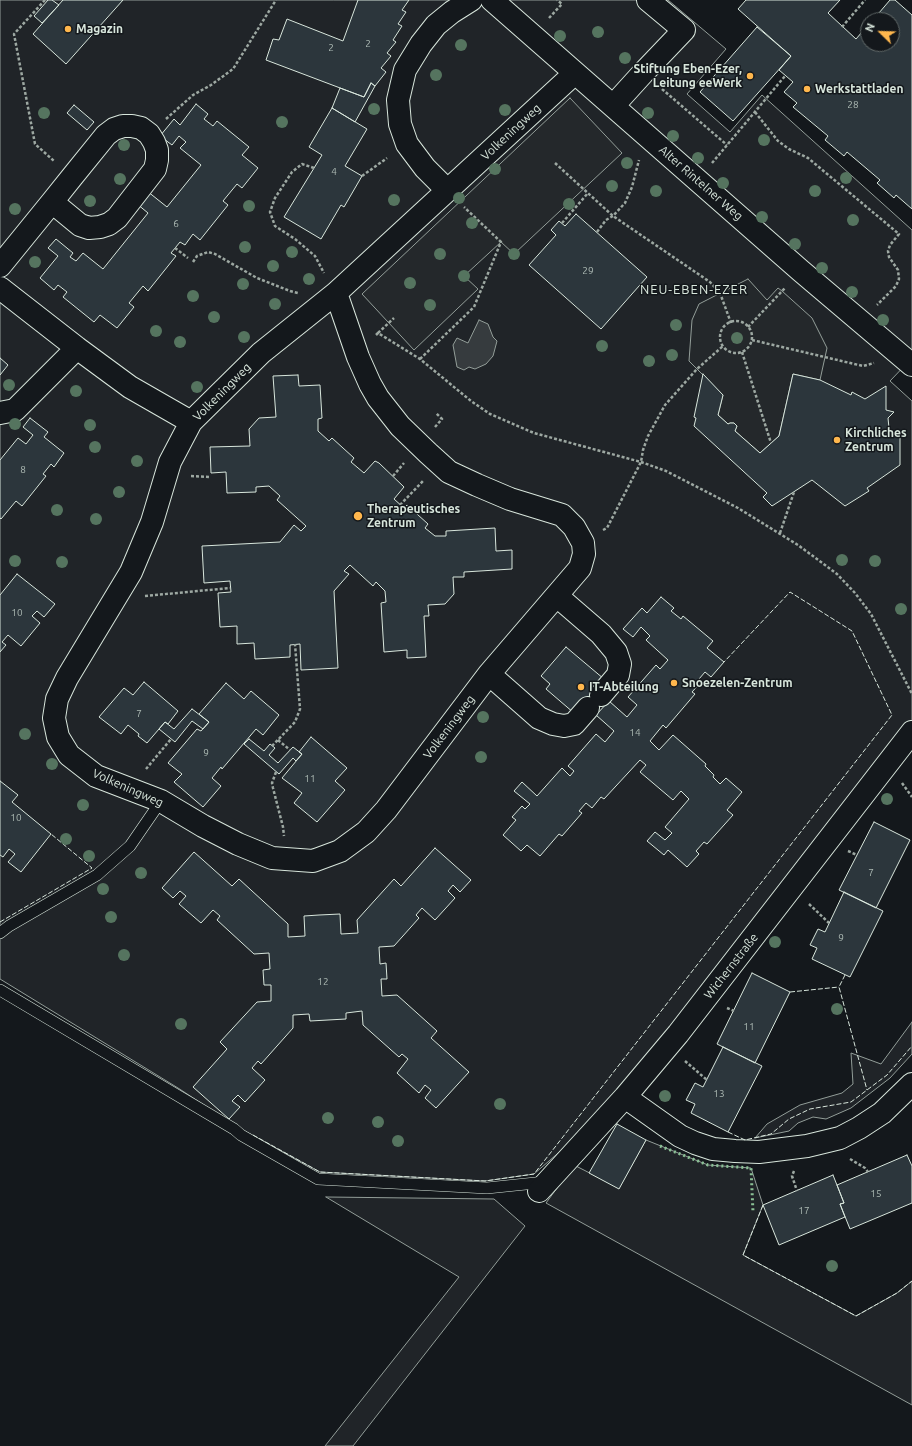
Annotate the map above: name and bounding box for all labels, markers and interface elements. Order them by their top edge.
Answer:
north arrow [860,12,900,52]
place label: Magazin [76,22,123,36]
text: N [863,22,877,34]
marker: Magazin [63,24,73,34]
house number: 2 [365,38,371,50]
house number: 2 [328,42,334,54]
place label: Stiftung Eben-Ezer, Leitung eeWerk [633,62,742,90]
marker: Stiftung Eben-Ezer, Leitung eeWerk [745,71,755,81]
place label: Werkstattladen [815,82,903,96]
marker: Werkstattladen [802,84,812,94]
house number: 28 [847,99,859,111]
street label: Volkeningweg [478,101,544,163]
street label: Alter Rintelner Weg [656,143,746,223]
house number: 4 [331,166,337,178]
house number: 6 [173,218,179,230]
house number: 29 [582,265,594,277]
district label: NEU-EBEN-EZER [640,282,748,298]
street label: Volkeningweg [190,360,254,424]
place label: Kirchliches Zentrum [845,426,907,454]
marker: Kirchliches Zentrum [832,435,842,445]
house number: 8 [20,464,26,476]
place label: Therapeutisches Zentrum [367,502,460,530]
marker: Therapeutisches Zentrum [352,510,364,522]
house number: 10 [11,607,23,619]
place label: Snoezelen-Zentrum [682,676,792,690]
marker: Snoezelen-Zentrum [669,678,679,688]
place label: IT-Abteilung [589,680,659,694]
marker: IT-Abteilung [576,682,586,692]
street label: Volkeningweg [420,692,478,762]
house number: 7 [136,708,142,720]
house number: 14 [629,727,641,739]
house number: 9 [203,747,209,759]
street label: Volkeningweg [90,766,166,810]
house number: 11 [304,773,316,785]
house number: 10 [10,812,22,824]
house number: 7 [868,867,874,879]
street label: Wichernstraße [701,930,761,1002]
house number: 9 [838,932,844,944]
house number: 12 [317,976,329,988]
house number: 11 [743,1021,755,1033]
house number: 13 [713,1088,725,1100]
house number: 15 [870,1188,882,1200]
house number: 17 [798,1205,810,1217]

